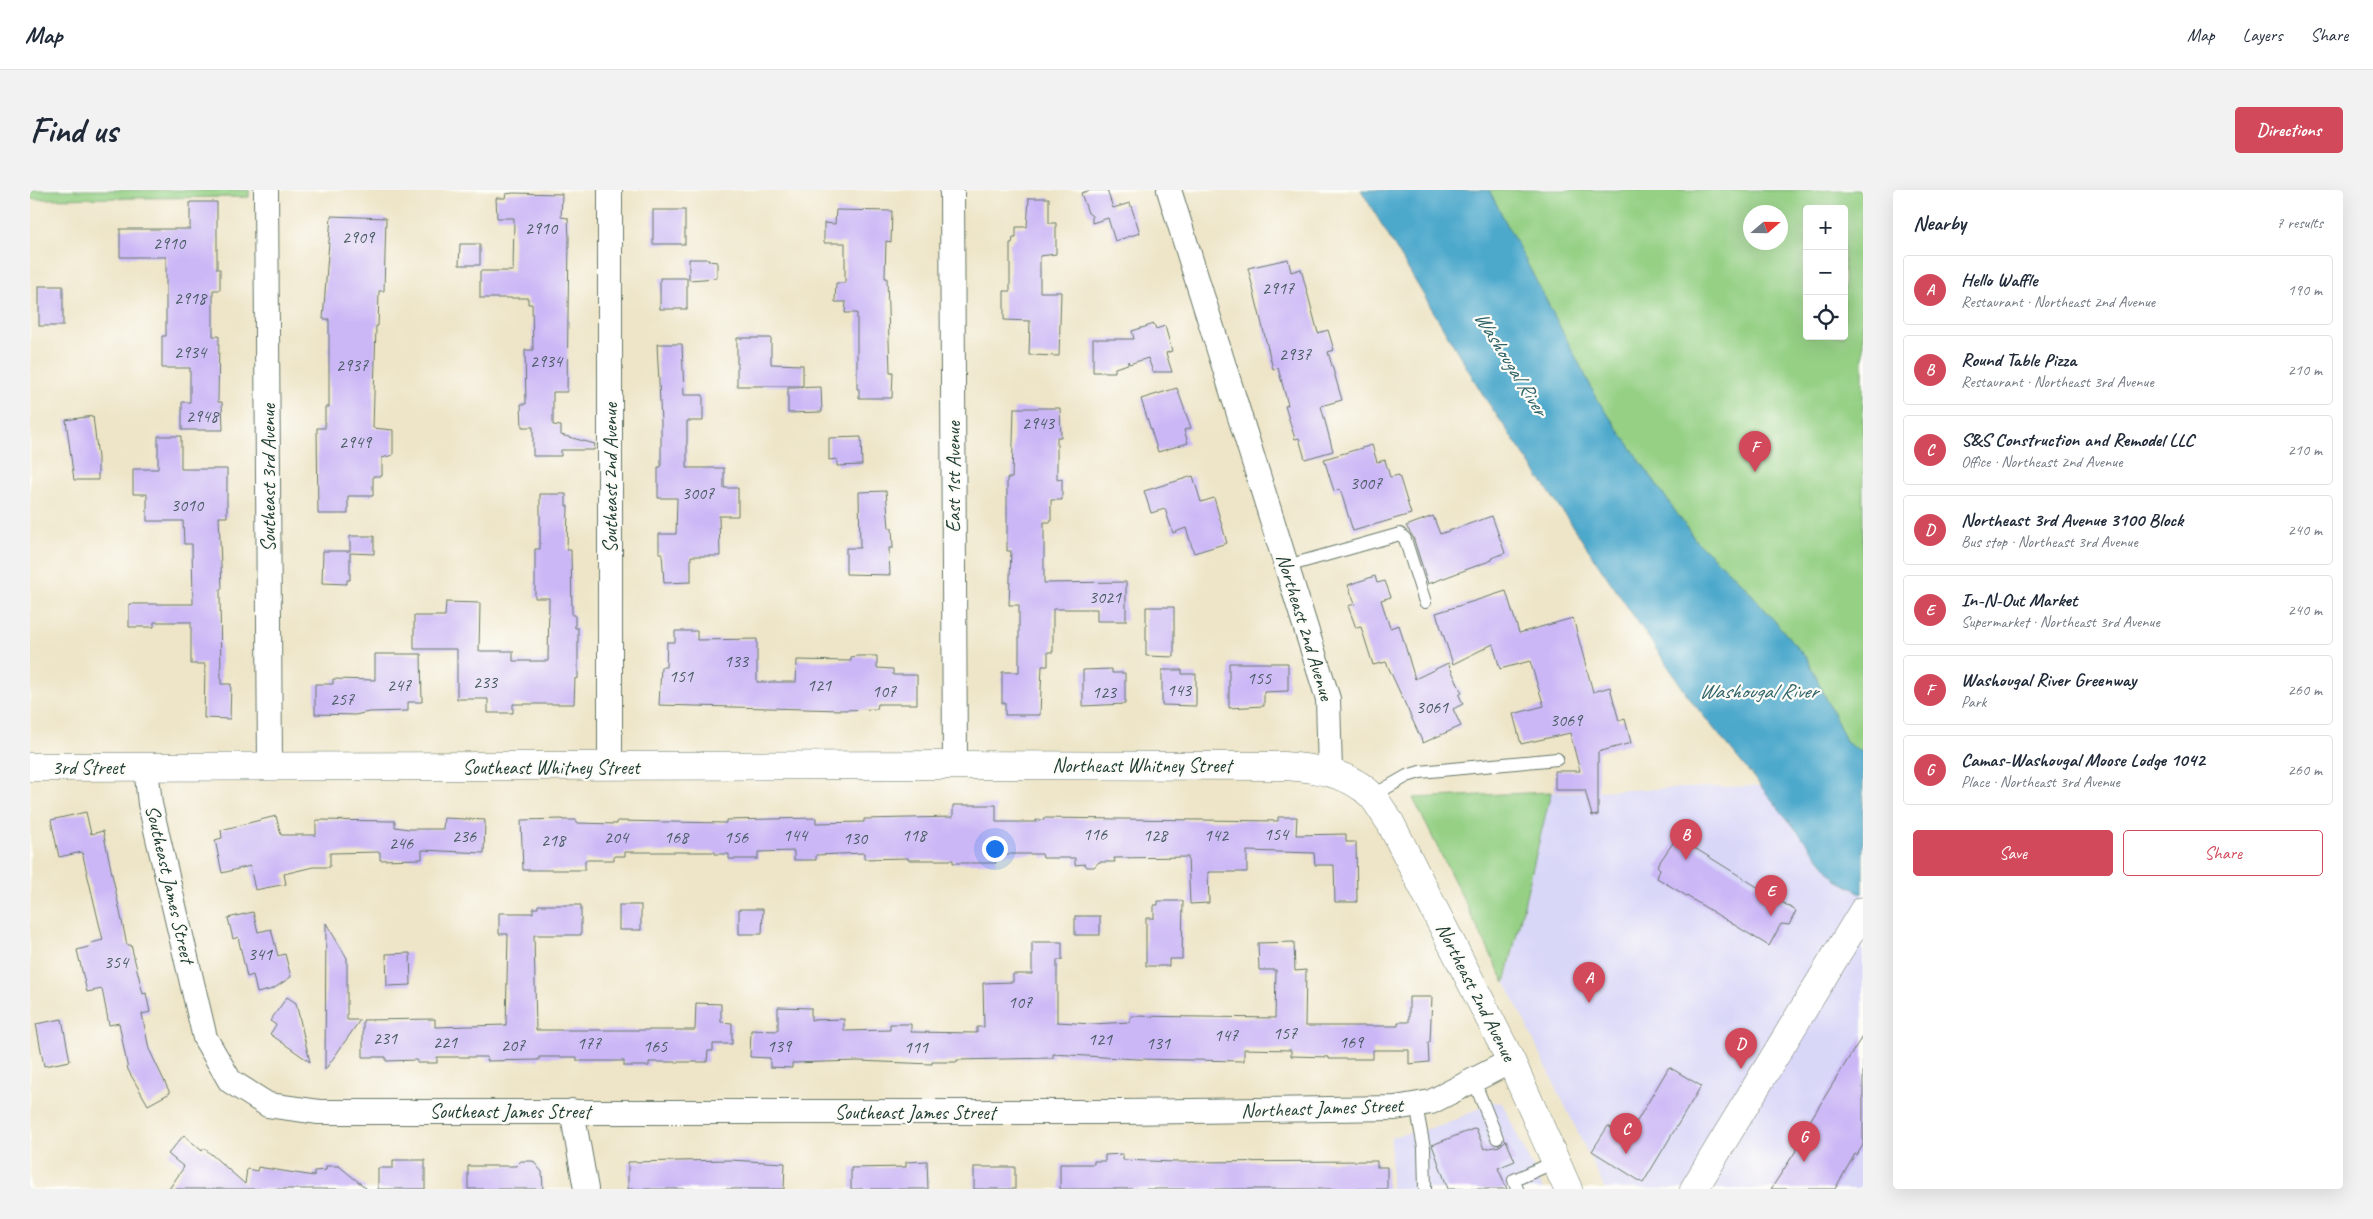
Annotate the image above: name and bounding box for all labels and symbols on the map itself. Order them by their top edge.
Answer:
north arrow [1743,205,1788,250]
house number: 2910 [525,217,559,239]
house number: 2909 [342,226,376,248]
house number: 2910 [153,232,187,254]
house number: 2917 [1262,277,1295,299]
house number: 2918 [174,287,208,309]
water label: Washougal River [1469,306,1555,423]
house number: 2934 [174,341,208,363]
house number: 2937 [1279,343,1312,365]
house number: 2934 [530,350,564,372]
house number: 2937 [336,354,369,376]
street label: Southeast 3rd Avenue [256,402,281,552]
street label: Southeast 2nd Avenue [598,402,623,553]
house number: 2948 [186,405,220,427]
house number: 2943 [1022,412,1056,434]
street label: East 1st Avenue [941,420,966,532]
house number: 2949 [339,431,373,453]
pin: F [1739,431,1771,472]
house number: 3007 [1350,472,1383,494]
house number: 3007 [682,482,715,504]
house number: 3010 [171,494,205,516]
street label: Northeast 2nd Avenue [1271,551,1340,705]
house number: 3021 [1089,586,1122,608]
house number: 133 [724,650,750,672]
house number: 151 [669,665,694,687]
house number: 155 [1247,667,1272,689]
house number: 233 [473,671,499,693]
house number: 247 [387,674,412,696]
house number: 121 [807,674,832,696]
water label: Washougal River [1699,678,1820,704]
house number: 143 [1167,679,1193,701]
house number: 107 [872,680,897,702]
house number: 123 [1092,681,1118,703]
house number: 257 [330,688,355,710]
house number: 3061 [1416,696,1449,718]
house number: 3069 [1550,709,1584,731]
street label: Northeast Whitney Street [1052,753,1235,778]
street label: 3rd Street [52,755,126,780]
street label: Southeast Whitney Street [462,755,642,780]
street label: Southeast James Street [140,803,201,968]
pin: B [1670,819,1702,860]
house number: 116 [1083,823,1108,845]
house number: 154 [1264,823,1290,845]
house number: 144 [783,824,809,846]
house number: 118 [902,824,928,846]
house number: 128 [1143,824,1169,846]
house number: 142 [1204,824,1230,846]
house number: 236 [452,825,477,847]
house number: 204 [604,826,630,848]
house number: 168 [664,826,690,848]
house number: 156 [724,826,749,848]
house number: 130 [843,827,869,849]
house number: 218 [541,829,567,851]
house number: 246 [389,832,414,854]
your location [982,836,1008,862]
pin: E [1755,875,1787,916]
street label: Northeast 2nd Avenue [1430,919,1522,1067]
house number: 341 [248,943,273,965]
house number: 354 [104,951,130,973]
pin: A [1573,962,1605,1003]
house number: 107 [1008,991,1033,1013]
house number: 157 [1273,1022,1298,1044]
house number: 147 [1214,1024,1239,1046]
house number: 231 [373,1027,398,1049]
house number: 121 [1088,1028,1113,1050]
pin: D [1725,1028,1757,1069]
house number: 221 [433,1031,458,1053]
house number: 169 [1339,1031,1365,1053]
house number: 177 [577,1032,602,1054]
house number: 131 [1146,1032,1171,1054]
house number: 207 [501,1034,526,1056]
house number: 165 [643,1035,668,1057]
house number: 139 [767,1035,793,1057]
house number: 111 [904,1036,929,1058]
street label: Northeast James Street [1241,1093,1406,1123]
street label: Southeast James Street [430,1099,594,1124]
street label: Southeast James Street [835,1100,999,1125]
pin: C [1610,1113,1642,1154]
pin: G [1788,1121,1820,1162]

